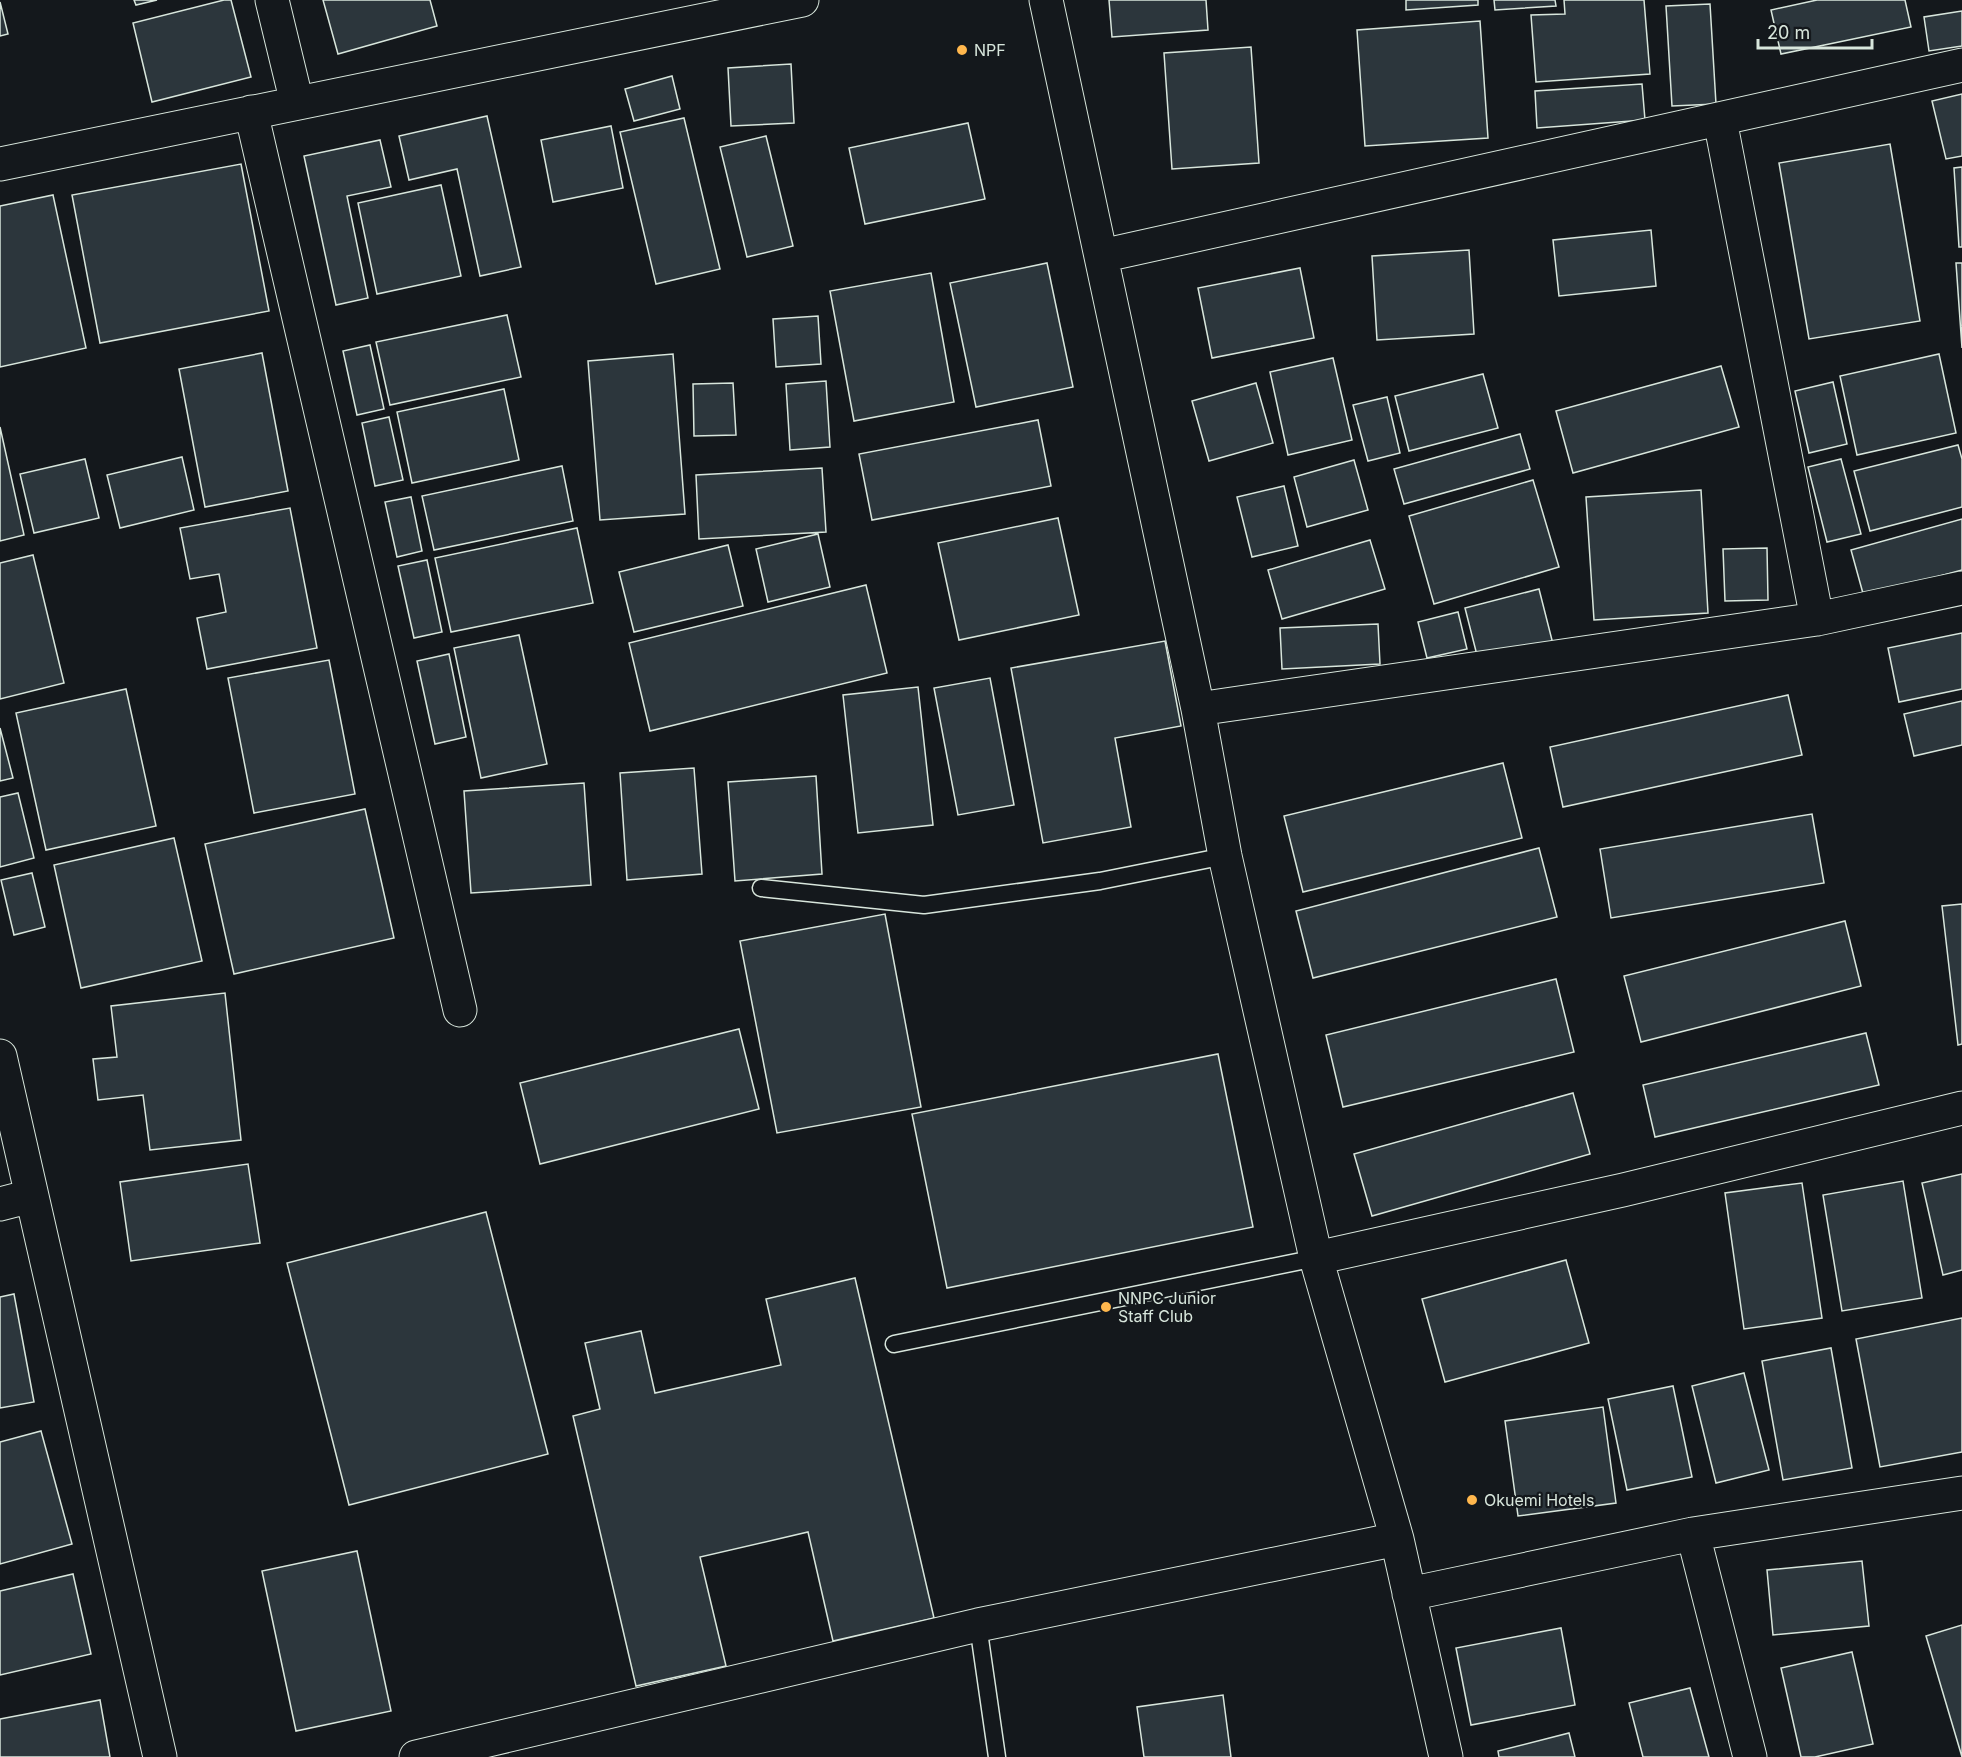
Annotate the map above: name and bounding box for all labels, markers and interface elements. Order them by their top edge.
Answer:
scale bar [1758,12,1872,50]
text: 20 m [1767,22,1810,43]
place label: NPF [974,40,1006,60]
marker: NPF [955,43,969,57]
place label: NNPC Junior Staff Club [1118,1288,1216,1326]
marker: NNPC Junior Staff Club [1099,1300,1113,1314]
place label: Okuemi Hotels [1484,1490,1594,1510]
marker: Okuemi Hotels [1465,1493,1479,1507]

